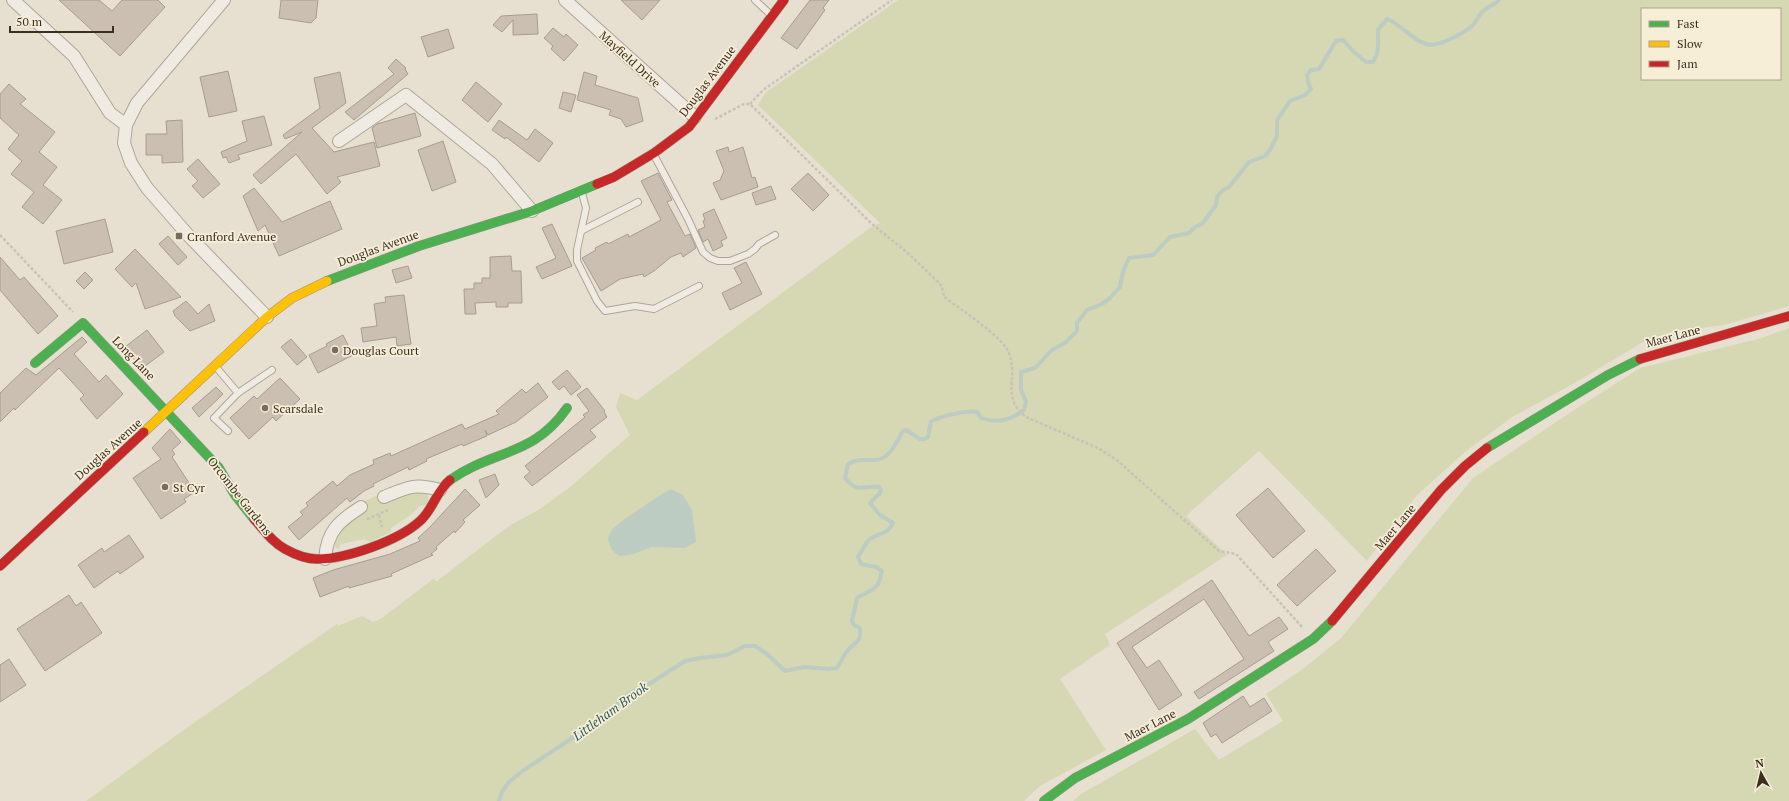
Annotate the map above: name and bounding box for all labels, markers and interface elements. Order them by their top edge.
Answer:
scale bar [10,8,113,34]
legend [1641,8,1781,80]
text: 50 m [16,14,43,29]
text: Fast [1677,16,1700,31]
street label: Mayfield Drive [596,27,664,91]
text: Slow [1677,36,1703,51]
street label: Douglas Avenue [675,42,739,120]
text: Jam [1677,56,1698,71]
street label: Douglas Avenue [335,226,421,270]
place label: Cranford Avenue [187,229,276,244]
marker: Cranford Avenue [174,231,184,241]
street label: Maer Lane [1644,322,1702,350]
street label: Long Lane [109,333,159,383]
place label: Douglas Court [343,343,420,358]
marker: Douglas Court [330,345,340,355]
place label: Scarsdale [273,401,323,416]
marker: Scarsdale [260,403,270,413]
street label: Douglas Avenue [71,415,145,483]
street label: Orcombe Gardens [205,454,275,538]
place label: St Cyr [173,480,205,495]
marker: St Cyr [160,482,170,492]
street label: Maer Lane [1371,501,1419,553]
water label: Littleham Brook [568,677,652,745]
street label: Maer Lane [1122,706,1178,744]
north arrow [1741,753,1781,793]
text: N [1755,755,1765,771]

